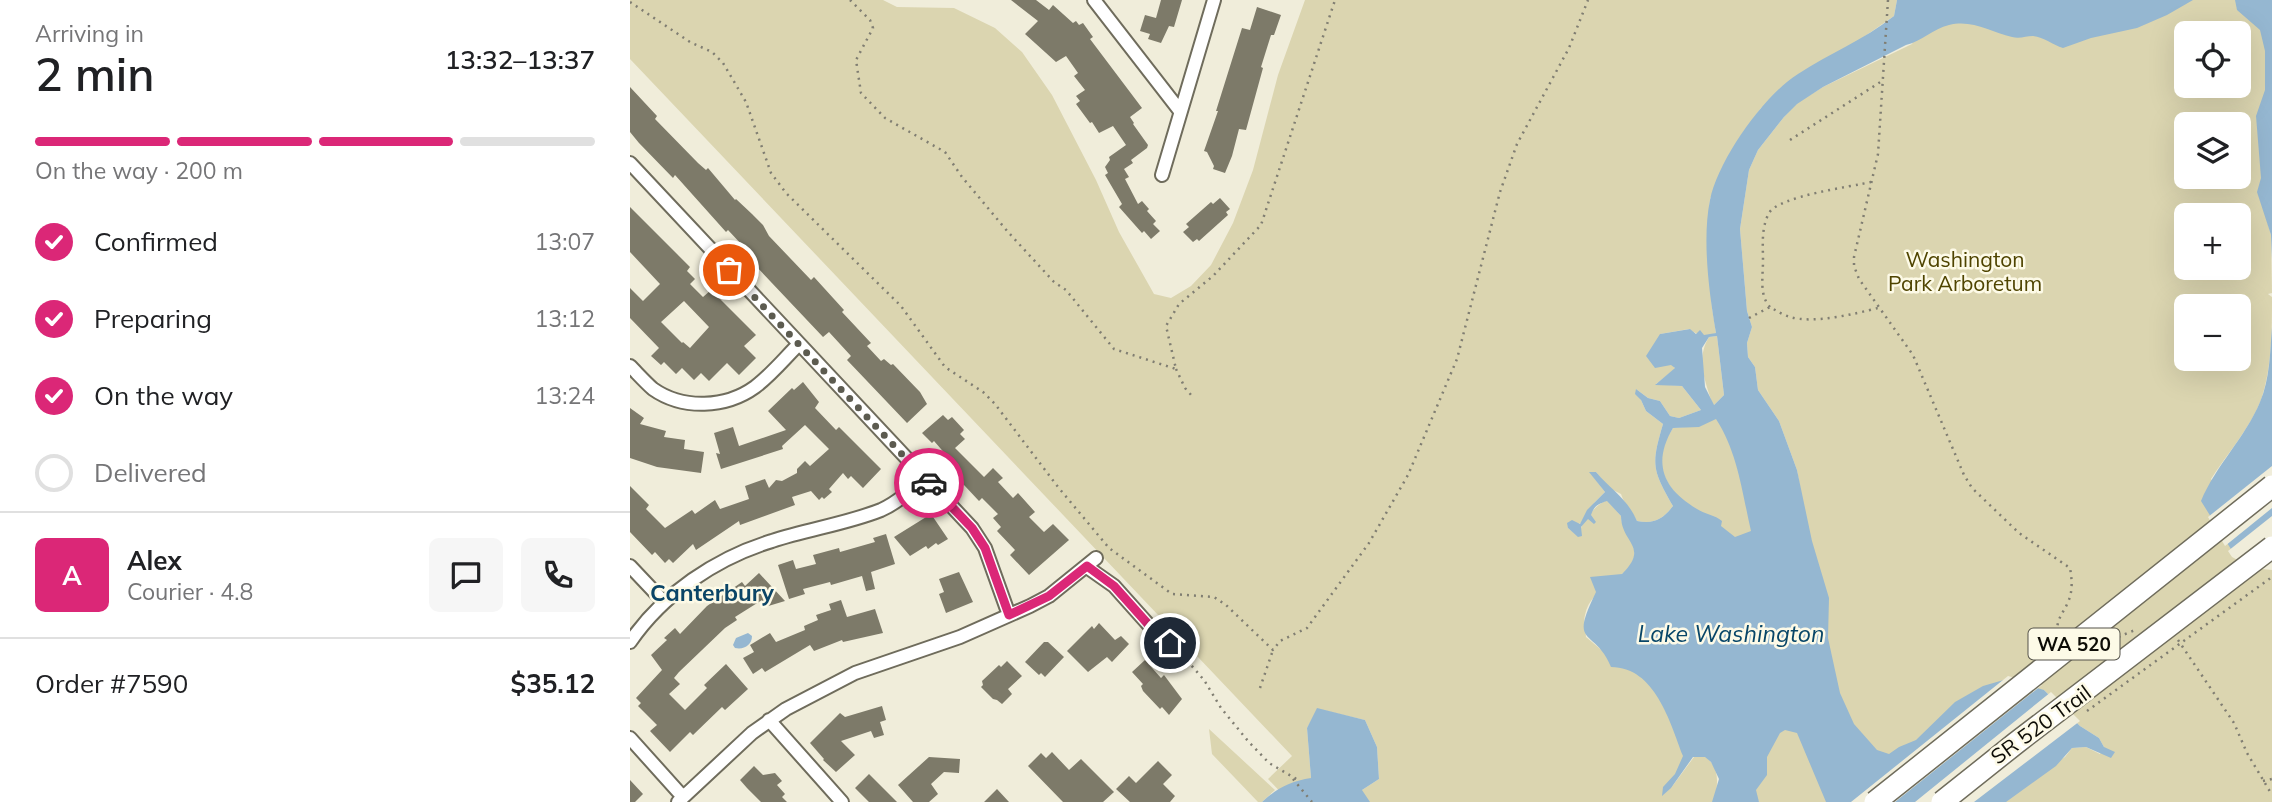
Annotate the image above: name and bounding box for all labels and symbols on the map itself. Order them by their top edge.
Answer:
pin [699,240,759,300]
park label: Washington Park Arboretum [1888,246,2042,296]
courier [894,448,964,518]
district label: Canterbury [650,578,774,607]
pin [1140,613,1200,673]
water label: Lake Washington [1638,619,1824,648]
road number: WA 520 [2028,628,2120,660]
street label: SR 520 Trail [1985,679,2096,769]

